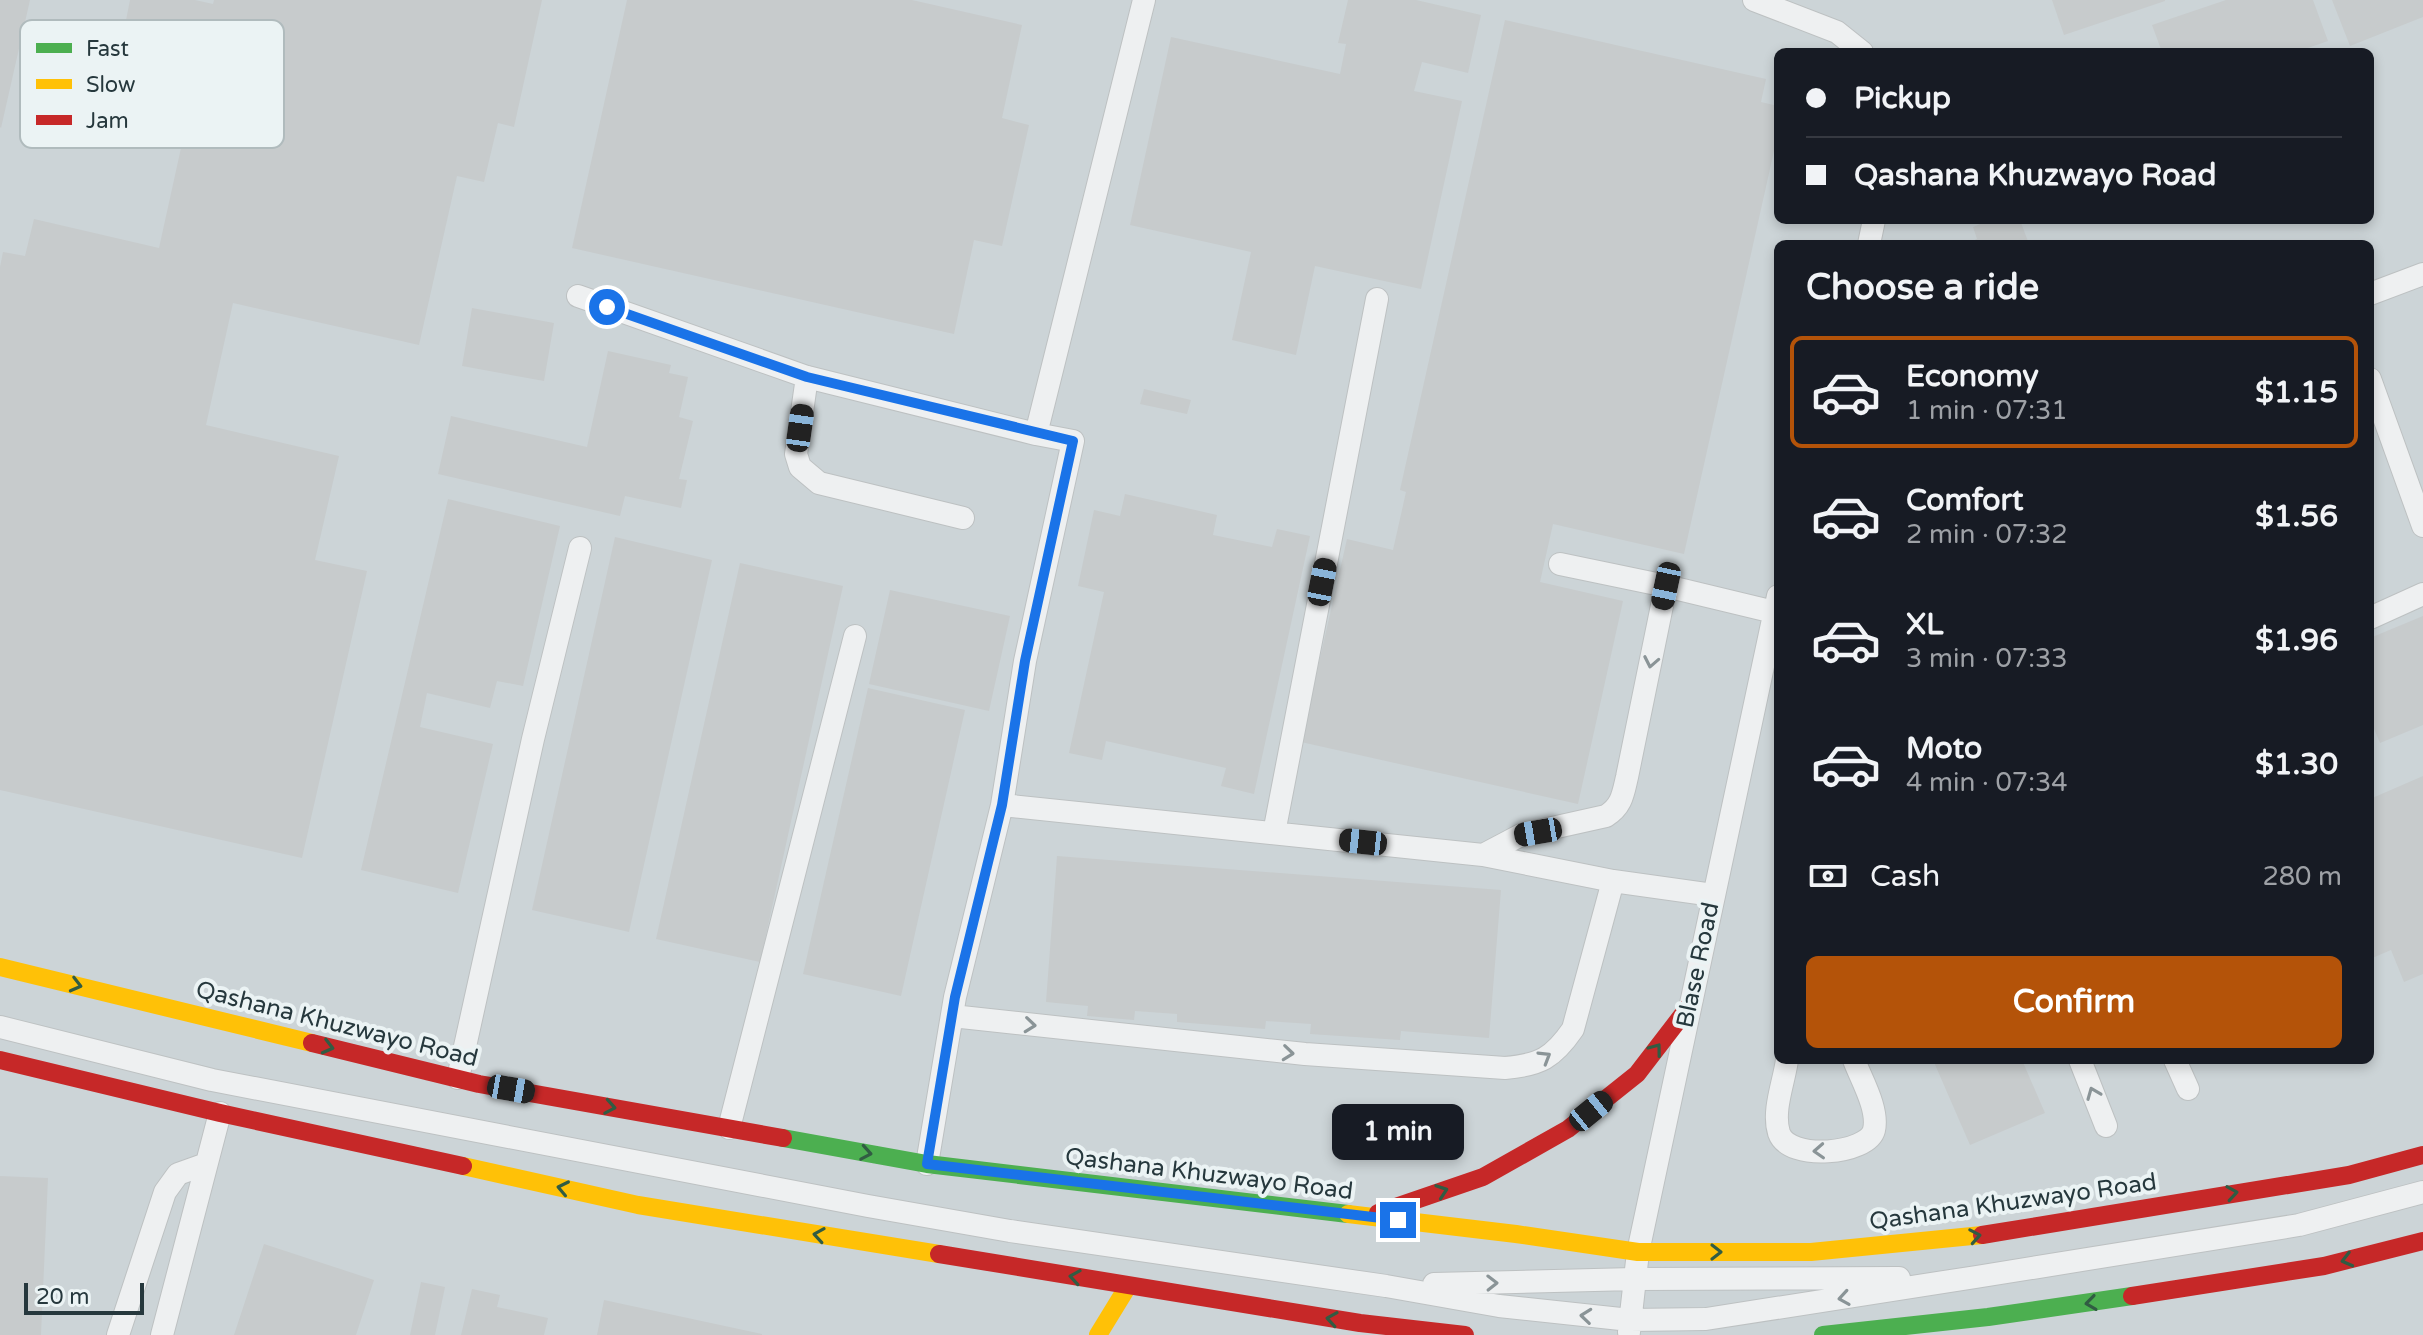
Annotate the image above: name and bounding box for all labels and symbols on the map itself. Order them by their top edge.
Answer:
legend [20,20,284,148]
text: Fast [86,36,129,62]
text: Slow [86,72,136,98]
text: Jam [86,108,129,134]
route start [589,289,625,325]
car [785,403,815,453]
car [1306,556,1338,608]
car [1649,560,1683,612]
one-way arrow [1643,655,1660,668]
car [1512,816,1564,848]
car [1338,828,1388,856]
street label: Blase Road [1671,900,1725,1030]
street label: Qashana Khuzwayo Road [193,975,481,1073]
one-way arrow [68,976,82,993]
one-way arrow [1024,1016,1037,1033]
one-way arrow [321,1038,335,1055]
one-way arrow [1646,1043,1660,1058]
one-way arrow [1282,1044,1295,1061]
one-way arrow [1536,1051,1551,1067]
car [485,1073,537,1105]
car [1565,1087,1617,1135]
one-way arrow [2086,1087,2103,1101]
one-way arrow [603,1097,617,1114]
callout: 1 min [1332,1104,1464,1160]
street label: Qashana Khuzwayo Road [1063,1142,1355,1206]
one-way arrow [1812,1142,1825,1159]
one-way arrow [859,1143,873,1160]
street label: Qashana Khuzwayo Road [1867,1167,2159,1237]
one-way arrow [557,1180,571,1197]
one-way arrow [1434,1184,1448,1201]
one-way arrow [2225,1185,2239,1202]
route end [1380,1202,1416,1238]
one-way arrow [812,1227,826,1244]
one-way arrow [1969,1228,1982,1245]
one-way arrow [1710,1243,1723,1261]
one-way arrow [2341,1251,2355,1268]
one-way arrow [1069,1270,1082,1287]
one-way arrow [1486,1274,1499,1292]
scale bar [24,1279,144,1315]
one-way arrow [1837,1289,1851,1306]
one-way arrow [2084,1294,2098,1311]
one-way arrow [1579,1307,1592,1324]
one-way arrow [1325,1311,1339,1328]

